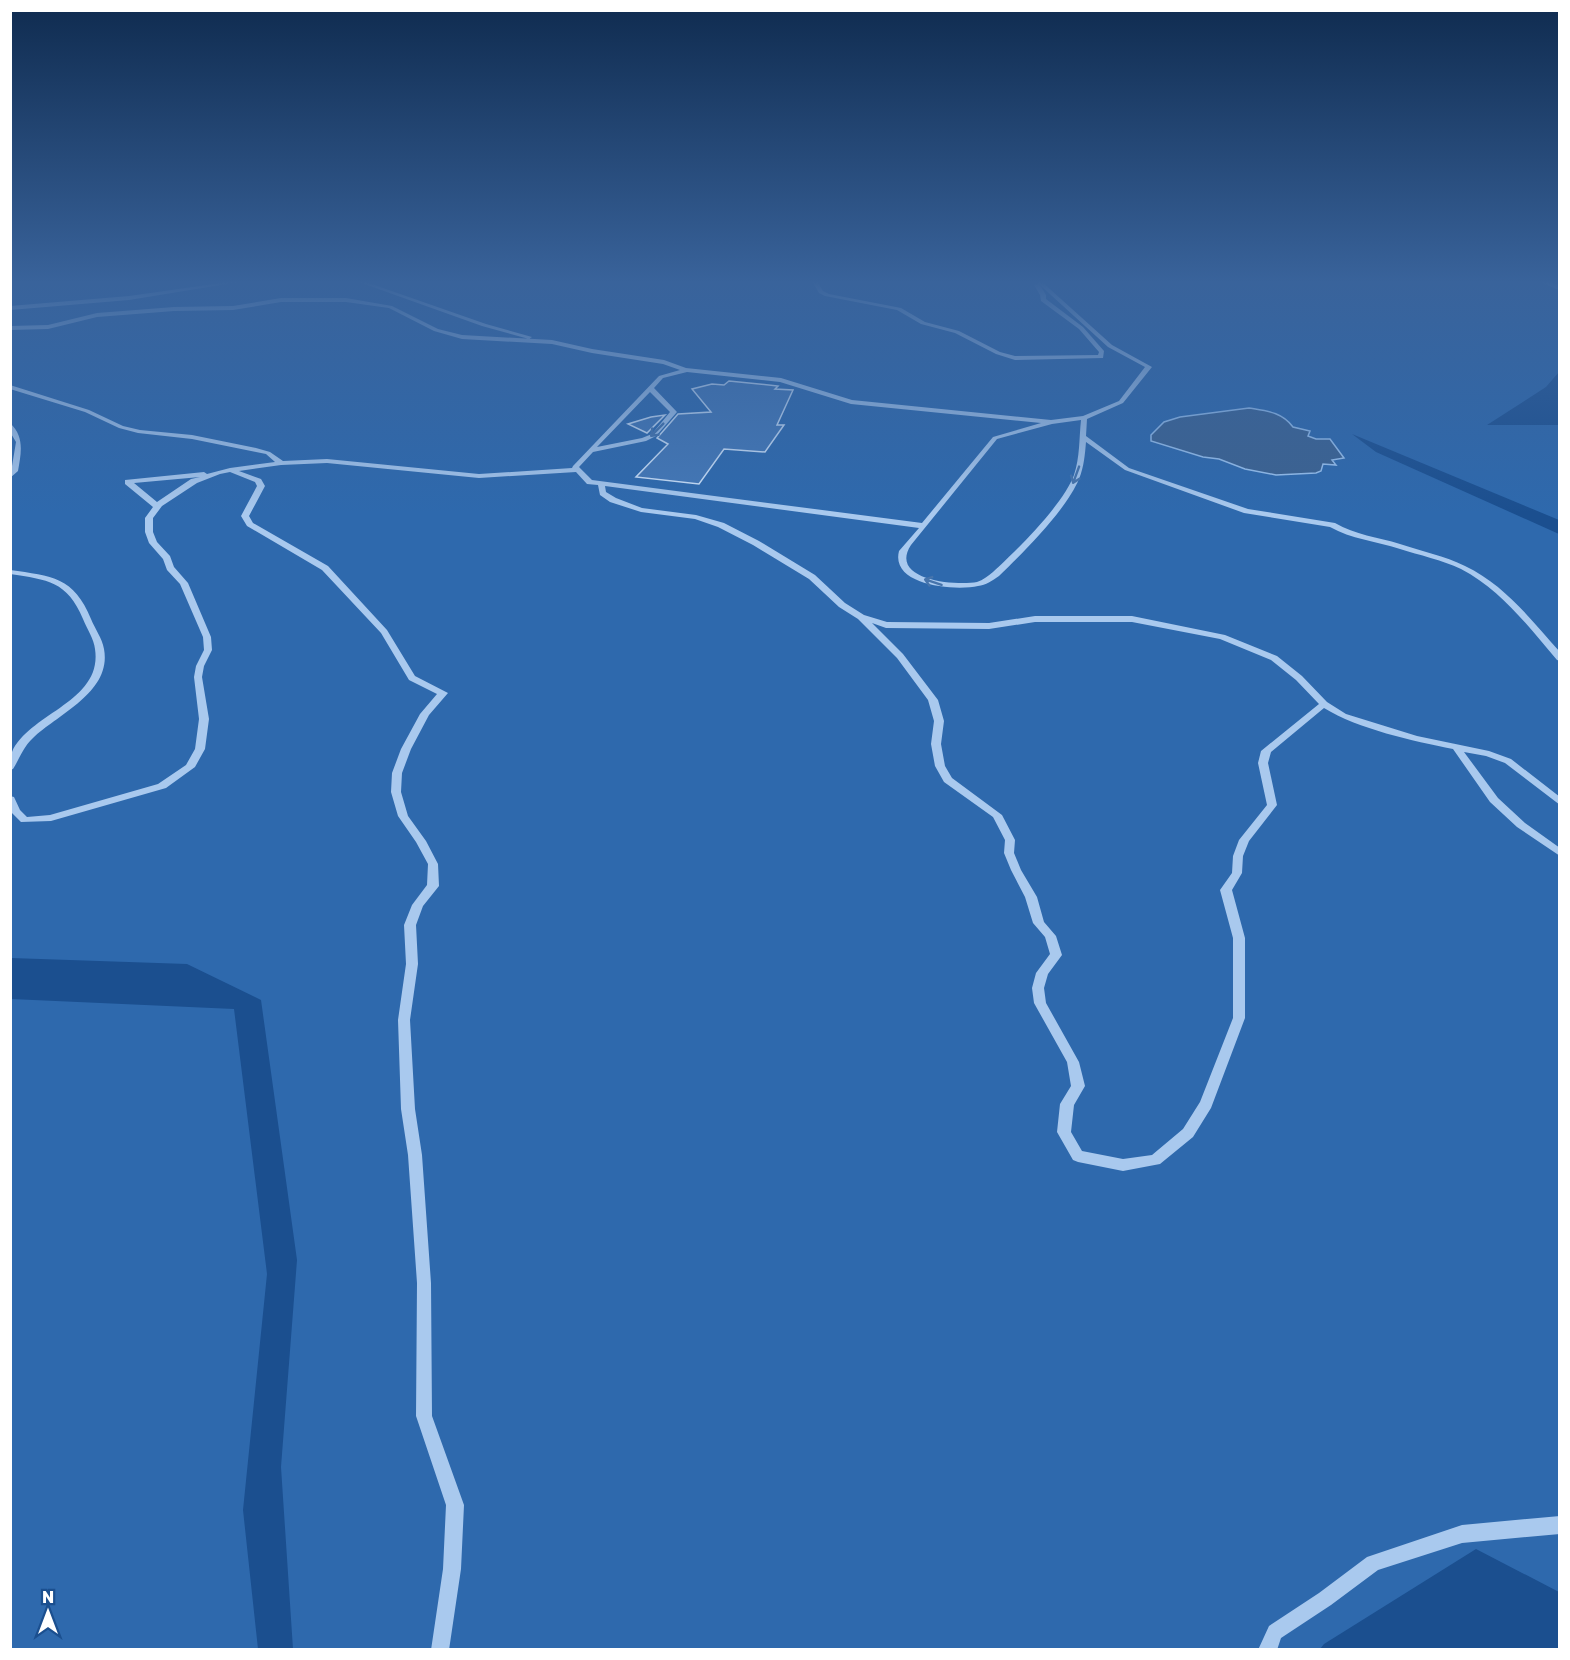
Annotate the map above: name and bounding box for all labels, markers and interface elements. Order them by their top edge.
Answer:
one-way arrow [650,422,665,437]
one-way arrow [1070,466,1081,484]
one-way arrow [924,576,943,587]
north arrow [18,1582,78,1642]
text: N [42,1587,54,1607]

